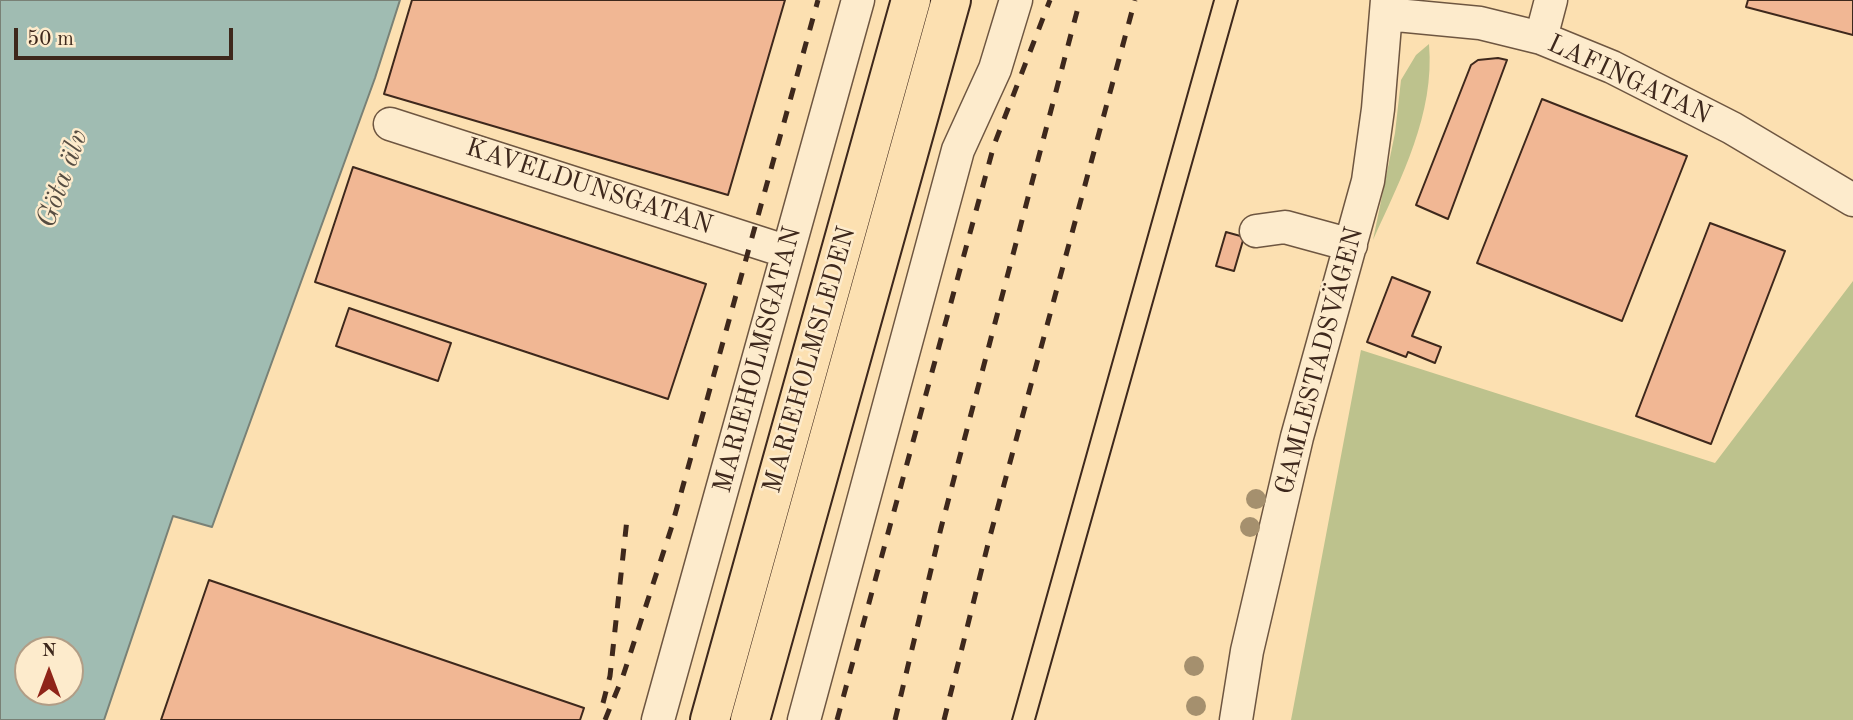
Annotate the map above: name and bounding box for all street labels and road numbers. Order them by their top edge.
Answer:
street label: LAFINGATAN [1542,28,1716,132]
street label: KAVELDUNSGATAN [461,132,717,242]
street label: MARIEHOLMSGATAN [707,223,809,497]
street label: MARIEHOLMSLEDEN [757,223,863,497]
street label: GAMLESTADSVÄGEN [1269,224,1371,498]

